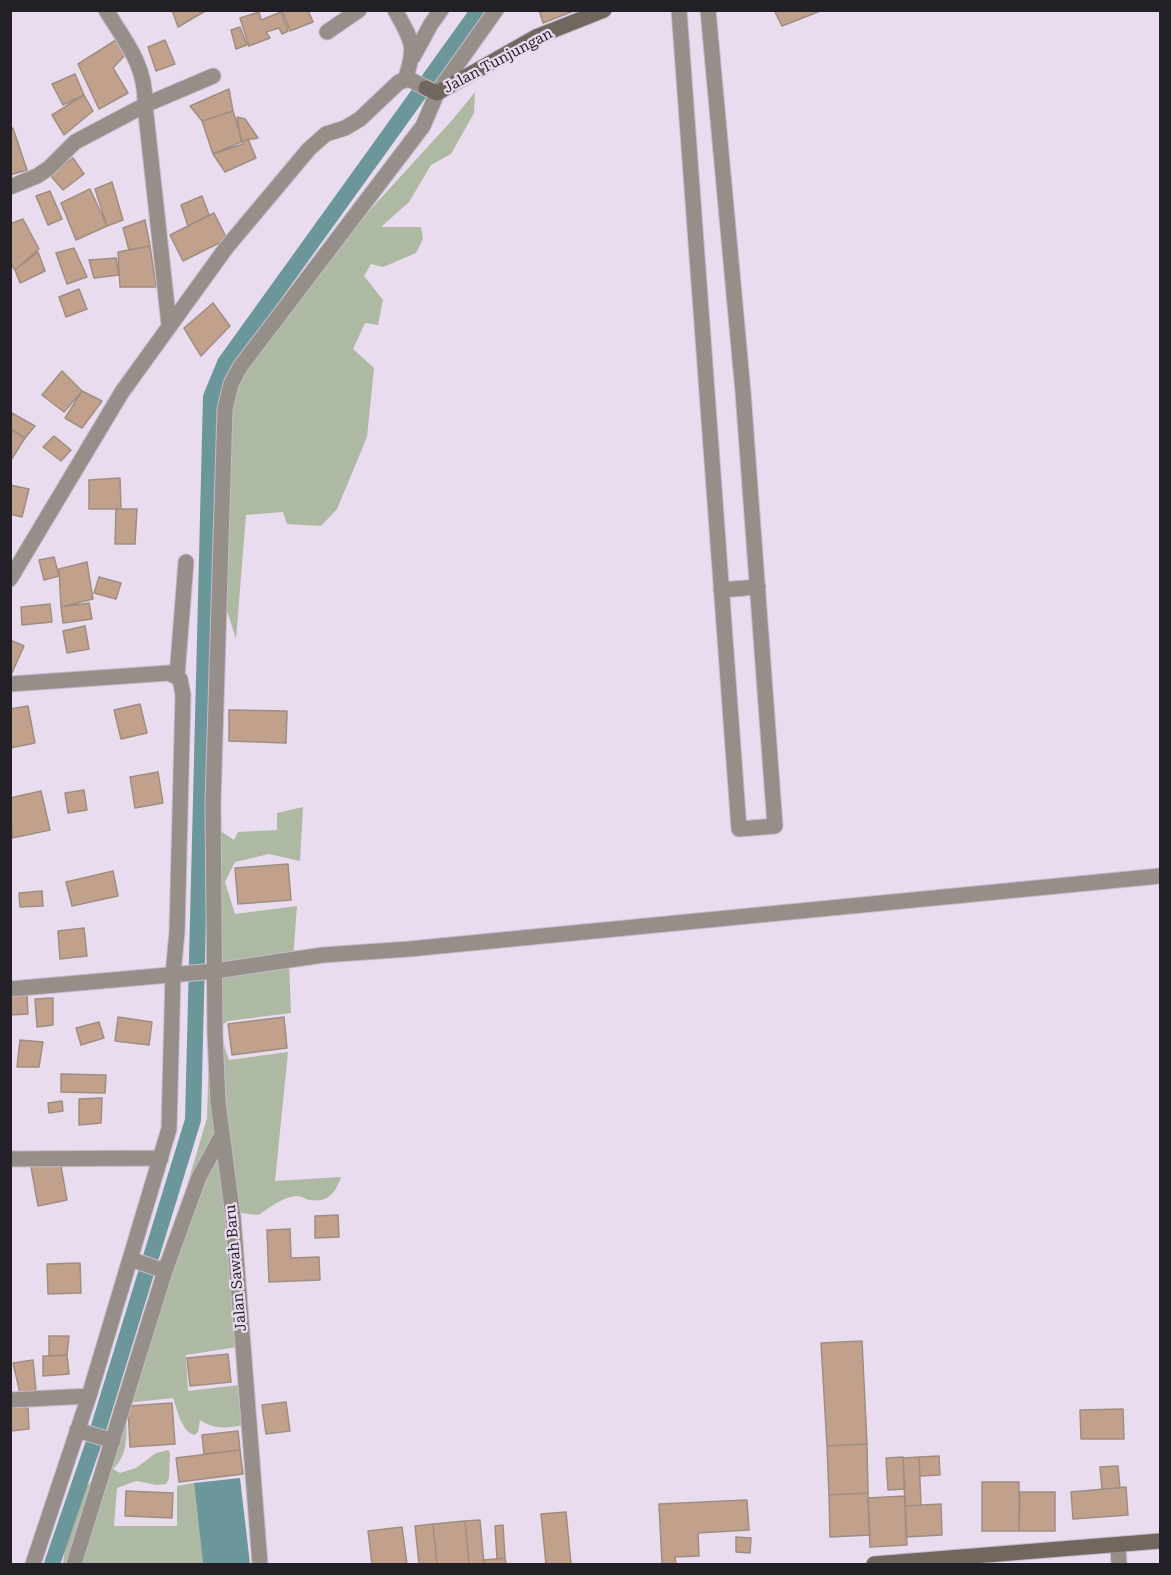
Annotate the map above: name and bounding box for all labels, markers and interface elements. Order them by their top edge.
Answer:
street label: Jalan Tunjungan [440,25,556,97]
street label: Jalan Sawah Baru [221,1204,251,1332]

